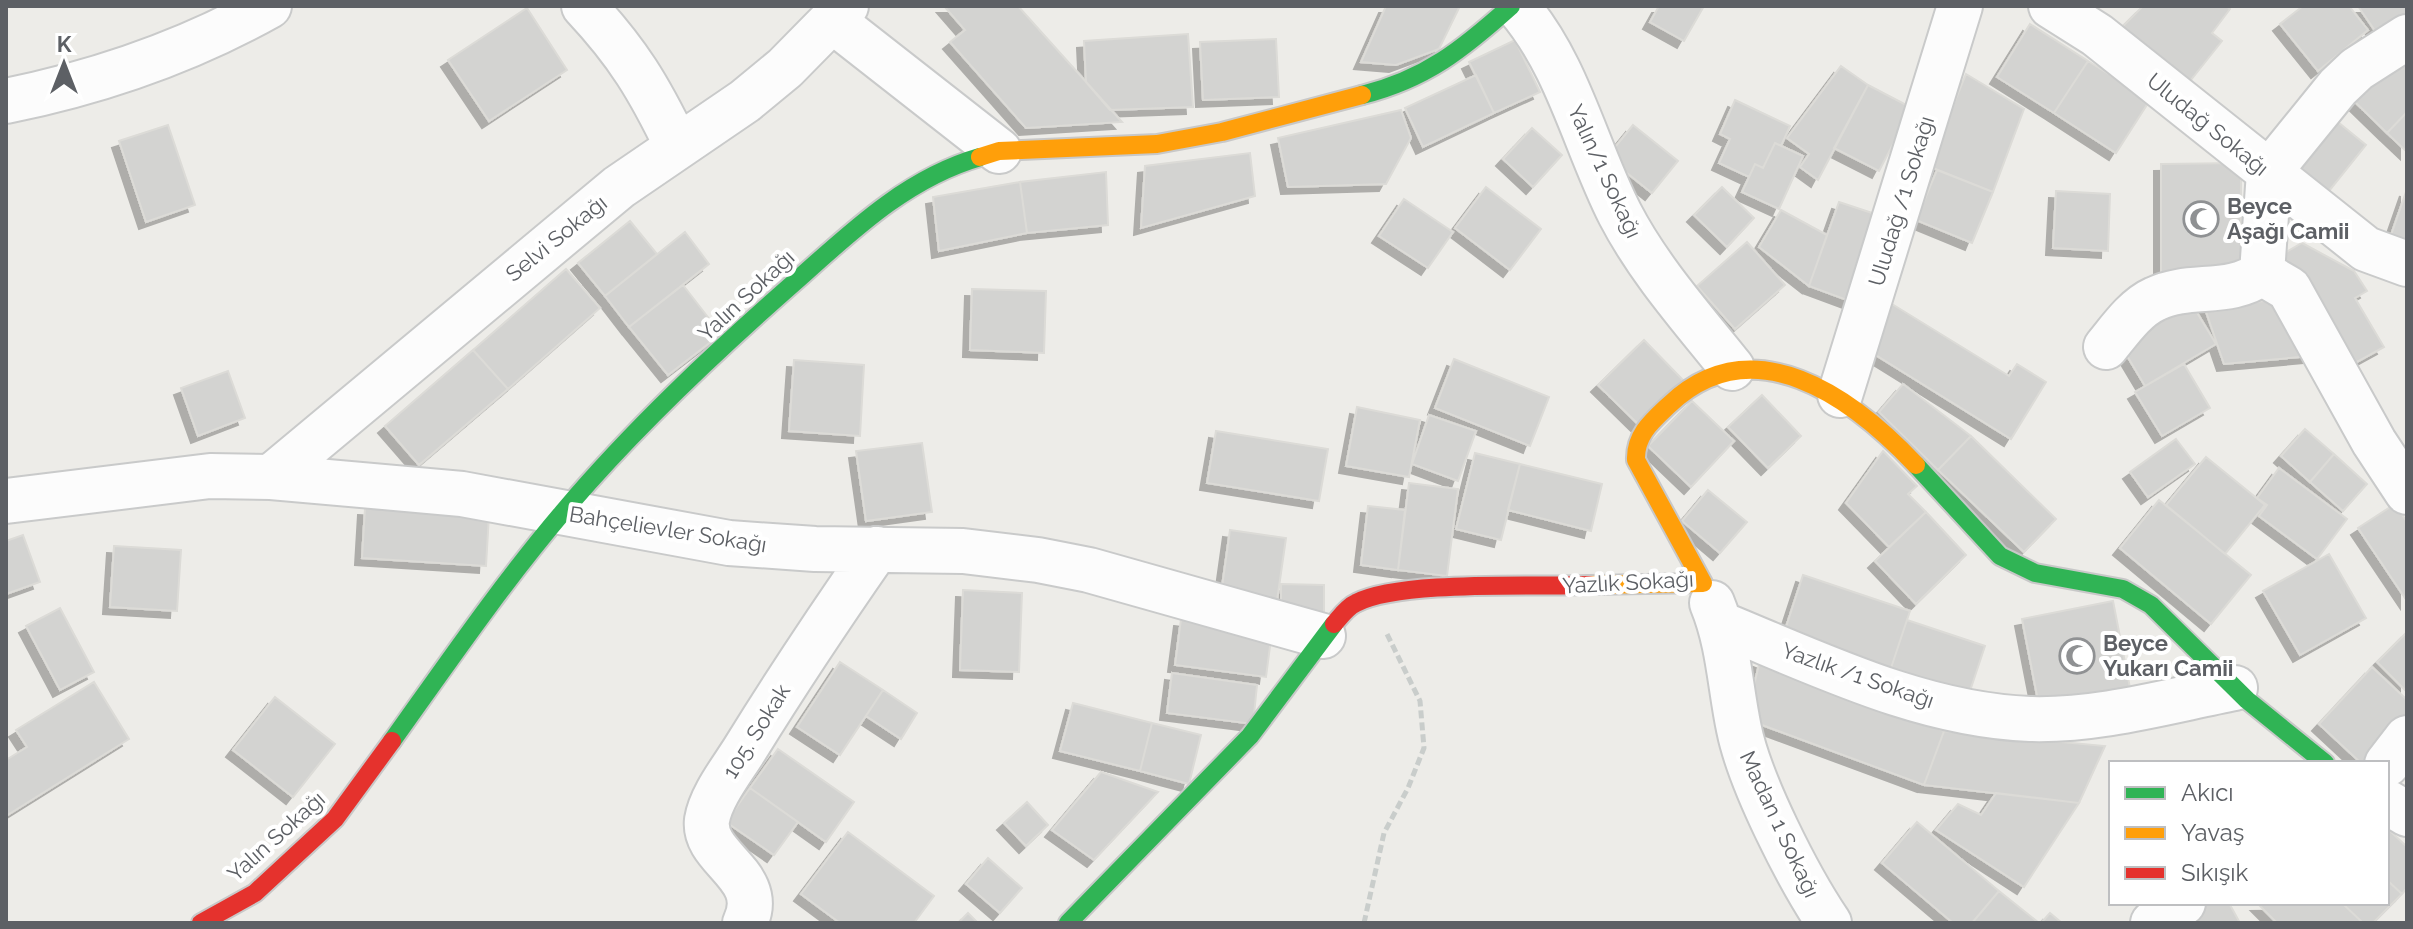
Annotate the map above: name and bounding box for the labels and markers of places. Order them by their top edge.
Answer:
place label: Beyce Aşağı Camii [2227,193,2349,244]
mosque icon: Beyce Aşağı Camii [2182,200,2220,238]
place label: Beyce Yukarı Camii [2103,630,2233,681]
mosque icon: Beyce Yukarı Camii [2058,637,2096,675]

